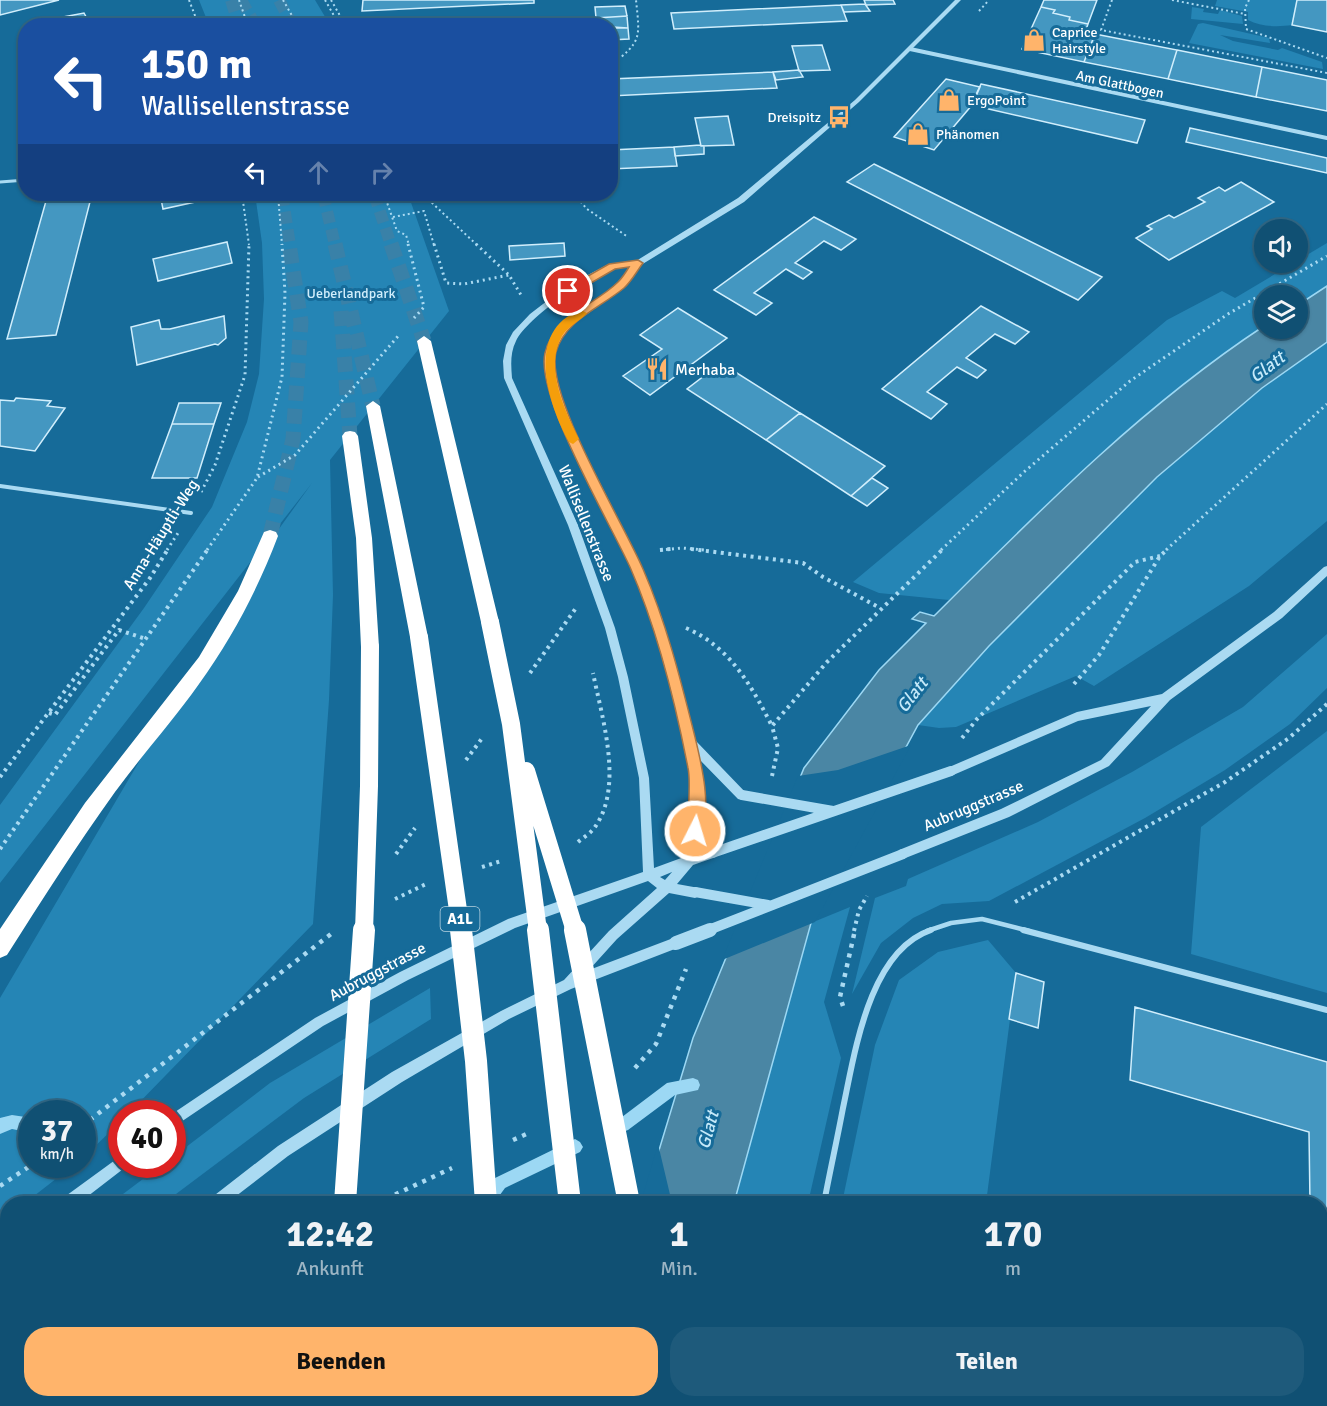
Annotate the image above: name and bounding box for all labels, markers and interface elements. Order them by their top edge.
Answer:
place label: Caprice Hairstyle [1052,24,1106,57]
shop icon: Caprice Hairstyle [1021,27,1047,53]
text: 150 m [141,39,252,90]
icon: left [42,42,120,120]
street label: Am Glattbogen [1074,67,1165,102]
shop icon: ErgoPoint [936,87,962,113]
text: Wallisellenstrasse [141,90,350,123]
place label: ErgoPoint [967,92,1026,109]
bus stop icon: Dreispitz [826,104,852,130]
place label: Dreispitz [768,109,821,126]
shop icon: Phänomen [905,121,931,147]
place label: Phänomen [936,126,999,143]
icon: left [239,156,272,189]
icon: ahead [302,156,335,189]
icon: right [365,156,398,189]
map controls [1254,219,1308,339]
button: sound [1254,219,1308,273]
pin [542,265,593,316]
icon: arrive [551,274,584,307]
park label: Ueberlandpark [307,285,395,302]
button: layers [1254,285,1308,339]
water label: Glatt [1245,345,1291,387]
restaurant icon: Merhaba [644,356,670,382]
place label: Merhaba [675,360,735,380]
street label: Wallisellenstrasse [554,462,619,585]
street label: Anna-Häuptli-Weg [119,476,203,594]
water label: Glatt [892,671,934,717]
street label: Aubruggstrasse [920,776,1026,836]
position arrow [663,799,727,863]
road number: A1L [440,907,480,931]
street label: Aubruggstrasse [326,938,429,1006]
speed limit sign: 40 [108,1100,186,1178]
water label: Glatt [692,1106,724,1151]
text: 37 [41,1113,73,1150]
text: km/h [40,1145,74,1163]
text: 12:42 [286,1212,374,1257]
text: 1 [669,1212,689,1257]
text: 170 [984,1212,1042,1257]
text: Ankunft [296,1256,364,1281]
text: Min. [660,1256,698,1281]
text: m [1005,1256,1021,1281]
button: Beenden [24,1327,658,1396]
button: Teilen [670,1327,1304,1396]

